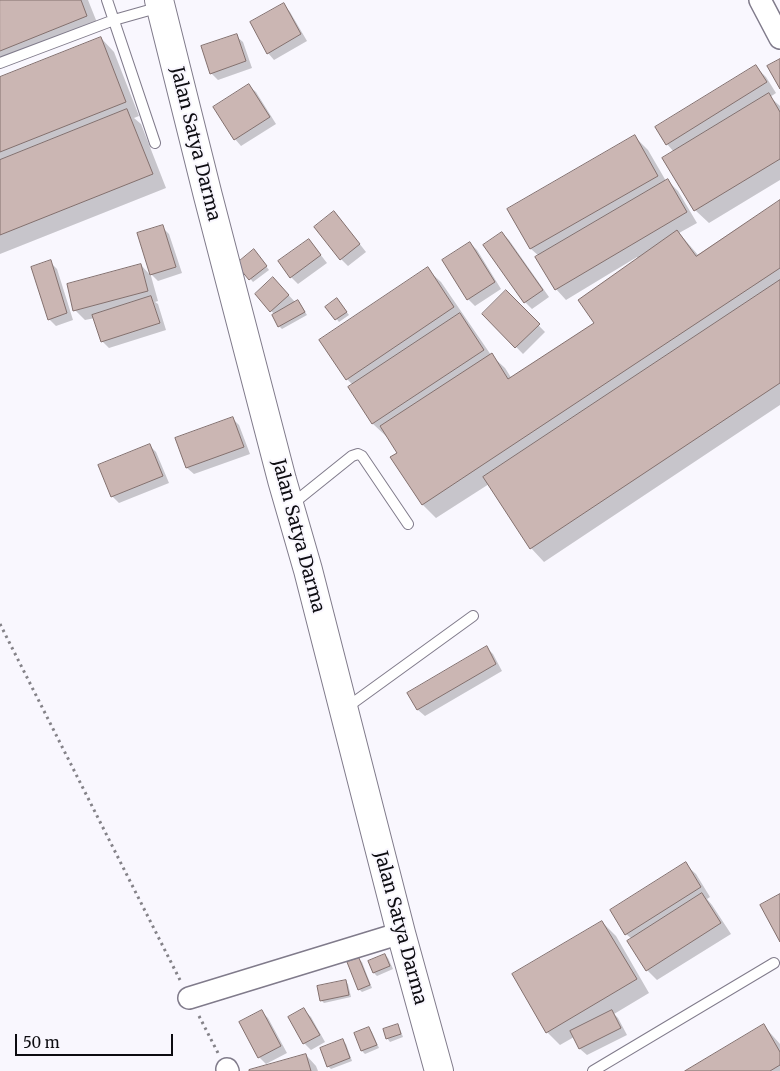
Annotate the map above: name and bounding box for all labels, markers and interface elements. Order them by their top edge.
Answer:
street label: Jalan Satya Darma [165,65,225,223]
street label: Jalan Satya Darma [267,457,329,615]
street label: Jalan Satya Darma [369,849,431,1007]
scale bar [18,1024,175,1056]
text: 50 m [23,1033,60,1052]

